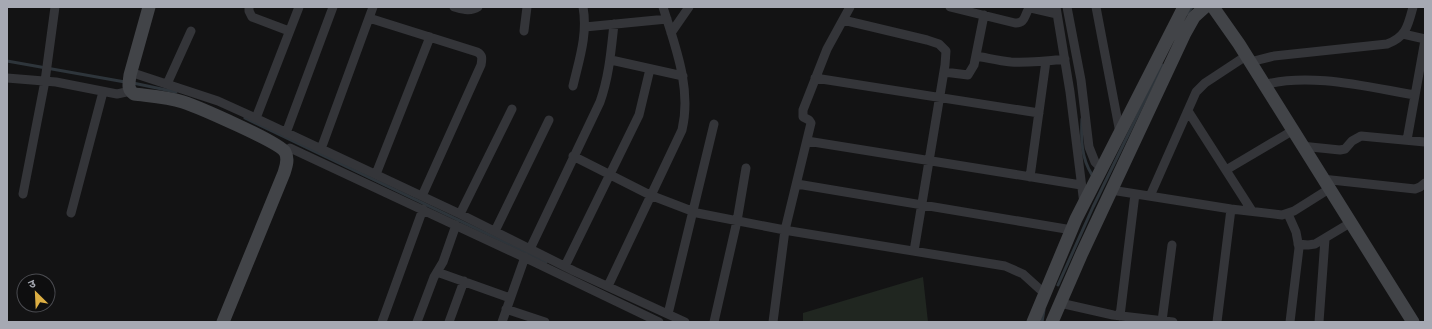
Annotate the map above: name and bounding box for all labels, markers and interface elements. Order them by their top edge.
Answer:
north arrow [16,273,56,313]
text: उ [27,277,38,291]

